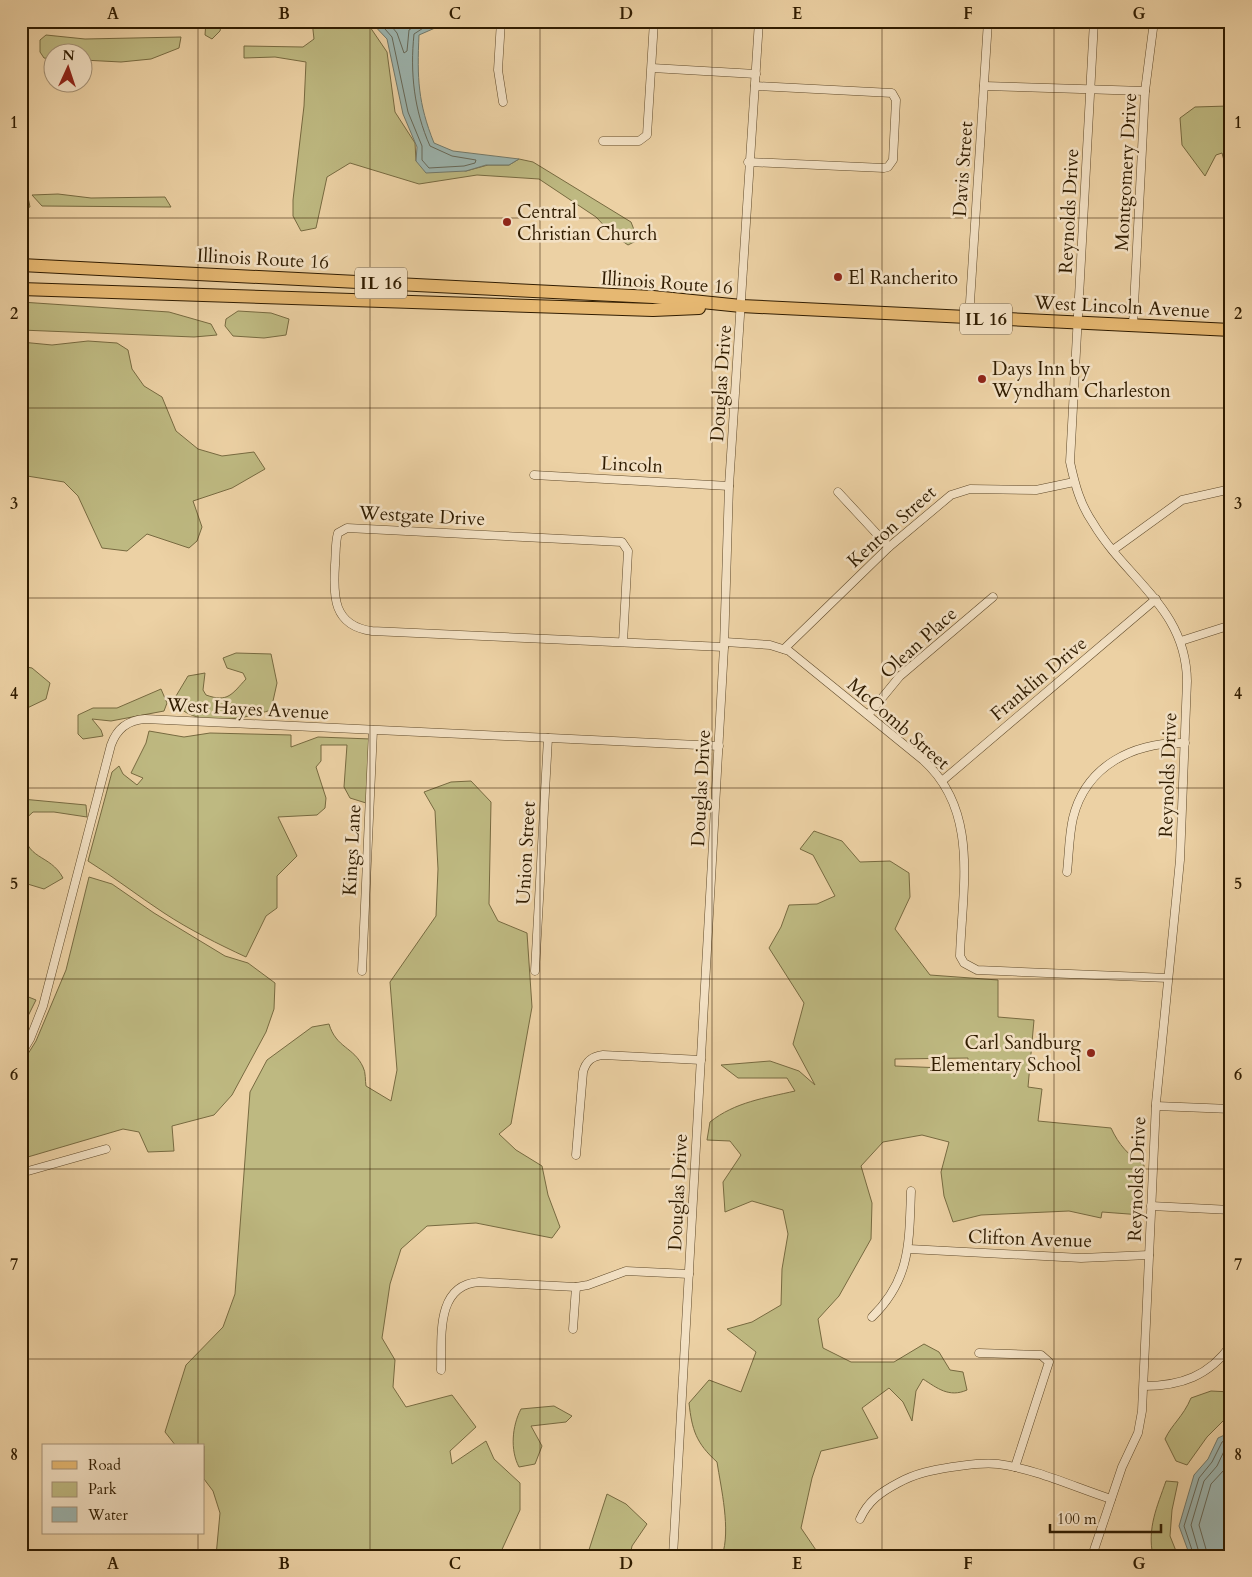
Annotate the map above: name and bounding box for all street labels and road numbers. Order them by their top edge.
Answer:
street label: Montgomery Drive [1109,92,1143,252]
street label: Davis Street [947,120,979,218]
street label: Reynolds Drive [1053,148,1085,274]
street label: Illinois Route 16 [196,243,330,275]
street label: Illinois Route 16 [600,265,734,301]
road number: IL 16 [355,268,407,298]
street label: West Lincoln Avenue [1032,289,1211,325]
road number: IL 16 [960,304,1012,334]
street label: Douglas Drive [704,324,738,442]
street label: Lincoln [600,450,664,480]
street label: Kenton Street [842,480,942,574]
street label: Westgate Drive [357,500,486,532]
street label: Olean Place [874,601,963,684]
street label: Franklin Drive [985,631,1093,727]
street label: McComb Street [841,672,955,776]
street label: West Hayes Avenue [165,692,330,726]
street label: Reynolds Drive [1153,712,1183,838]
street label: Douglas Drive [685,729,717,847]
street label: Union Street [510,801,542,905]
street label: Kings Lane [337,804,367,896]
street label: Reynolds Drive [1122,1116,1152,1242]
street label: Douglas Drive [662,1133,694,1251]
street label: Clifton Avenue [967,1224,1093,1254]

